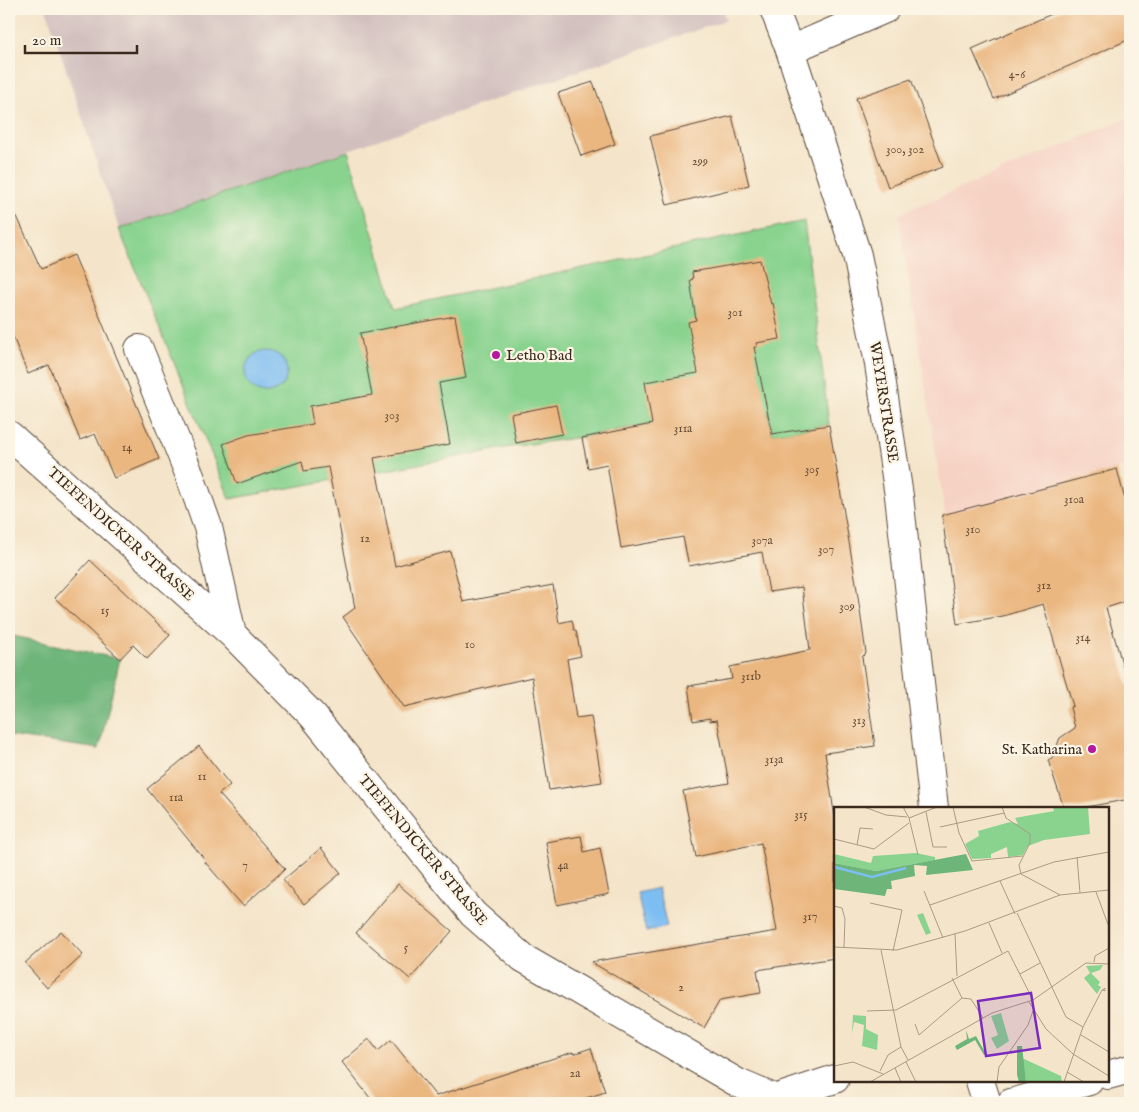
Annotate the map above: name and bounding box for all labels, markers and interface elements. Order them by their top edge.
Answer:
scale bar [25,22,138,54]
text: 20 m [32,31,62,50]
house number: 4-6 [1009,67,1026,82]
house number: 300, 302 [886,142,924,157]
house number: 299 [692,154,708,169]
house number: 301 [728,305,742,320]
street label: WEYERSTRASSE [865,340,903,464]
place label: Letho Bad [506,346,574,365]
marker: Letho Bad [490,349,502,361]
house number: 303 [385,408,399,423]
house number: 311a [674,421,693,436]
house number: 14 [122,440,132,455]
house number: 305 [805,462,820,477]
street label: TIEFENDICKER STRASSE [44,463,198,605]
house number: 310a [1064,492,1085,507]
house number: 310 [966,522,980,537]
house number: 12 [360,531,370,546]
house number: 307a [751,533,773,548]
house number: 307 [818,542,834,557]
house number: 312 [1037,578,1052,593]
house number: 309 [839,599,855,614]
house number: 15 [101,603,110,618]
house number: 314 [1076,630,1091,645]
house number: 10 [465,637,475,652]
house number: 311b [741,669,761,684]
house number: 313 [852,713,866,728]
place label: St. Katharina [1002,740,1083,759]
marker: St. Katharina [1086,743,1098,755]
house number: 313a [765,752,784,767]
house number: 11 [198,769,206,784]
street label: TIEFENDICKER STRASSE [354,771,492,929]
house number: 11a [169,790,184,805]
house number: 315 [794,807,808,822]
inset map [834,807,1109,1082]
house number: 7 [242,858,248,873]
house number: 4a [557,858,569,873]
house number: 317 [803,909,817,924]
house number: 5 [404,940,409,955]
house number: 2 [678,980,684,995]
house number: 2a [570,1066,581,1081]

